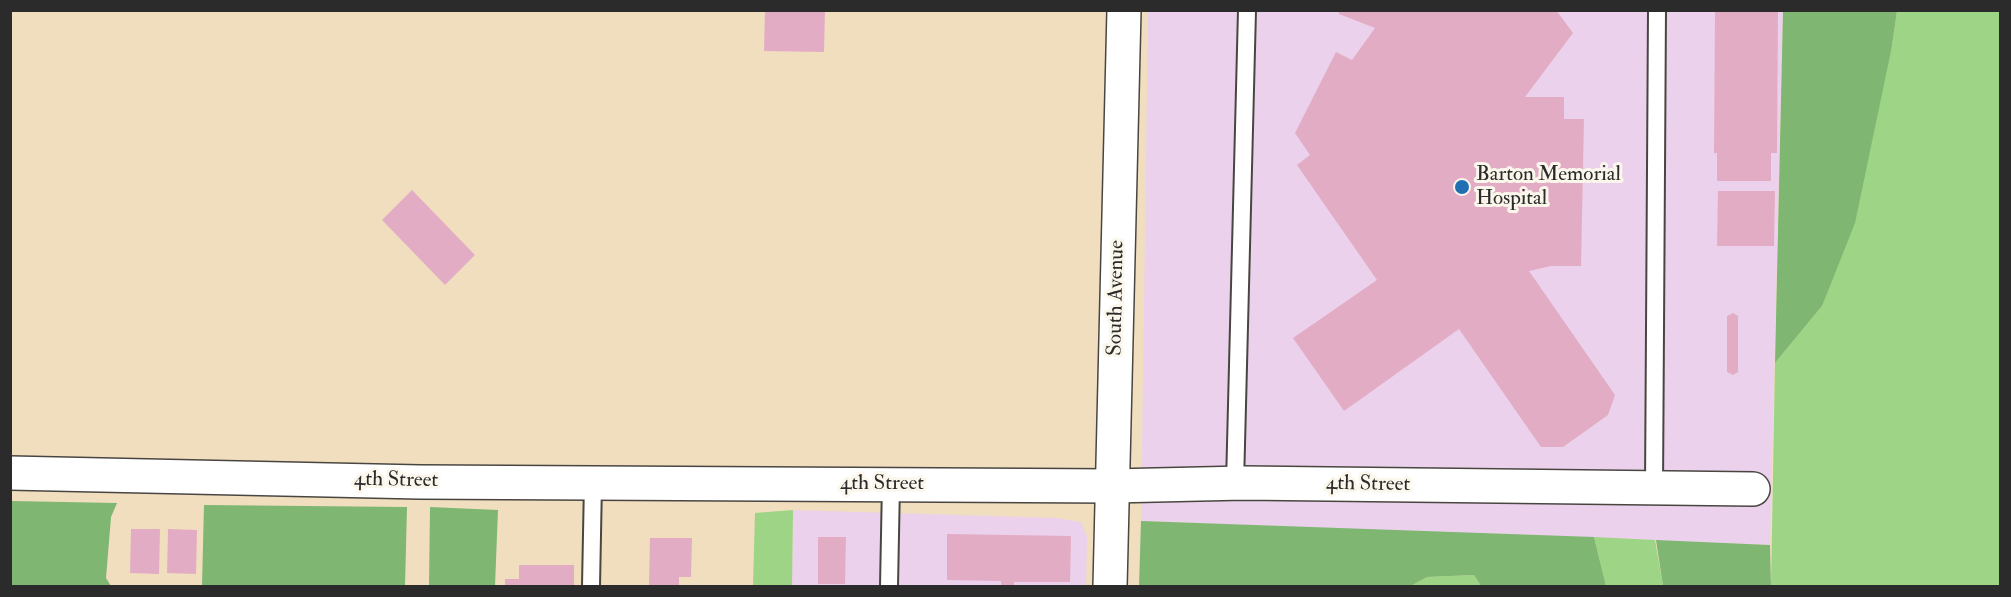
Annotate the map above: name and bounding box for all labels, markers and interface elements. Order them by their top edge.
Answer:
place label: Barton Memorial Hospital [1476,162,1621,212]
marker: Barton Memorial Hospital [1453,178,1471,196]
street label: South Avenue [1103,240,1131,356]
street label: 4th Street [354,468,438,494]
street label: 4th Street [840,471,924,497]
street label: 4th Street [1326,472,1410,498]

